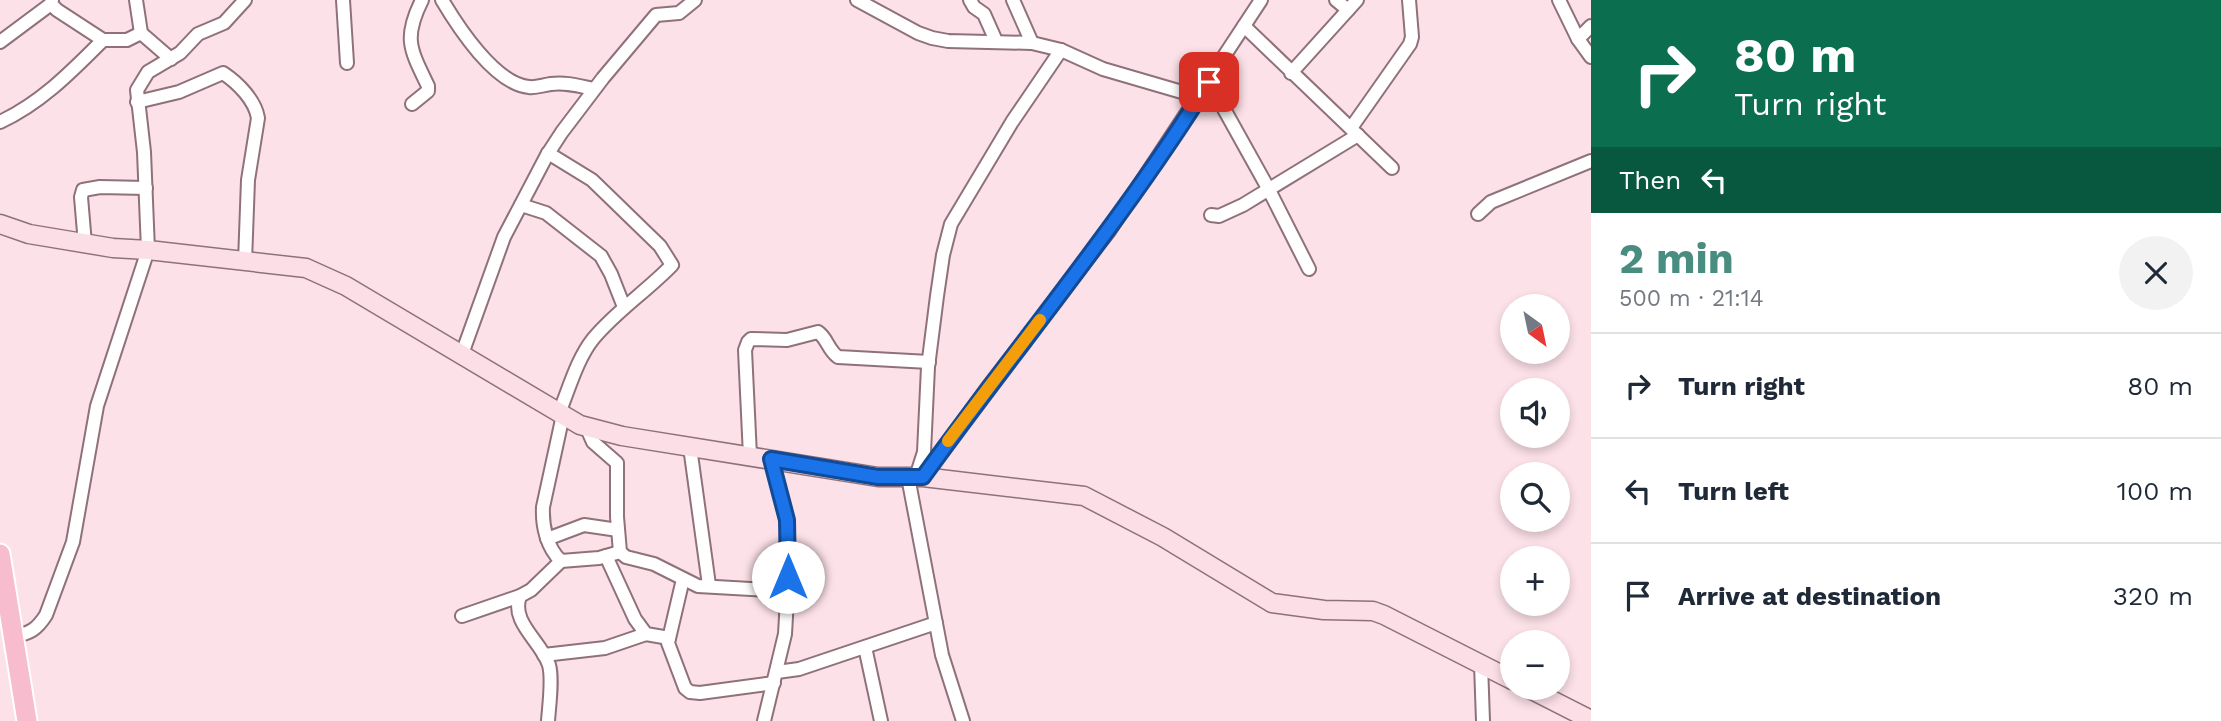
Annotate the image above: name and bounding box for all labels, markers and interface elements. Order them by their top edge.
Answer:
text: 80 m [1734,26,1856,84]
icon: right [1619,28,1710,119]
pin [1179,52,1239,112]
icon: arrive [1190,63,1228,101]
text: Turn right [1734,85,1886,123]
icon: left [1695,161,1733,199]
text: Then [1619,165,1681,195]
text: 2 min [1619,234,1734,283]
button: close [2119,236,2193,310]
text: 500 m · 21:14 [1619,285,1764,312]
north arrow [1500,294,1570,364]
map controls [1500,294,1570,700]
icon: right [1619,367,1657,405]
text: Turn right [1678,371,1805,401]
text: 80 m [2127,371,2193,401]
button: sound [1500,378,1570,448]
button: search [1500,462,1570,532]
icon: left [1619,472,1657,510]
text: Turn left [1678,476,1789,506]
text: 100 m [2117,476,2193,506]
position arrow [751,540,825,614]
button: + [1500,546,1570,616]
icon: arrive [1619,577,1657,615]
text: Arrive at destination [1678,581,1941,611]
text: 320 m [2113,581,2193,611]
button: − [1500,630,1570,700]

